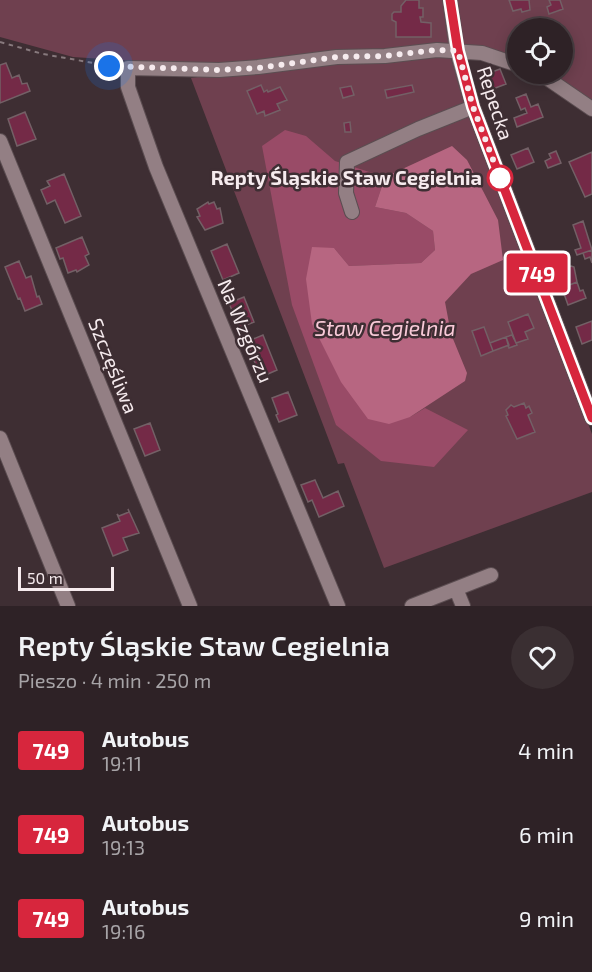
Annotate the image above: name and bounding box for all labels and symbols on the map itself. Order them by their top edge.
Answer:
your location [94,51,124,81]
street label: Repecka [473,63,519,143]
place label: Repty Śląskie Staw Cegielnia [211,165,482,190]
marker: Repty Śląskie Staw Cegielnia [487,165,513,191]
line badge: 749 [502,254,572,292]
street label: Na Wzgórzu [213,275,279,386]
street label: Szczęśliwa [84,315,144,417]
water label: Staw Cegielnia [314,315,456,340]
scale bar [18,564,114,592]

